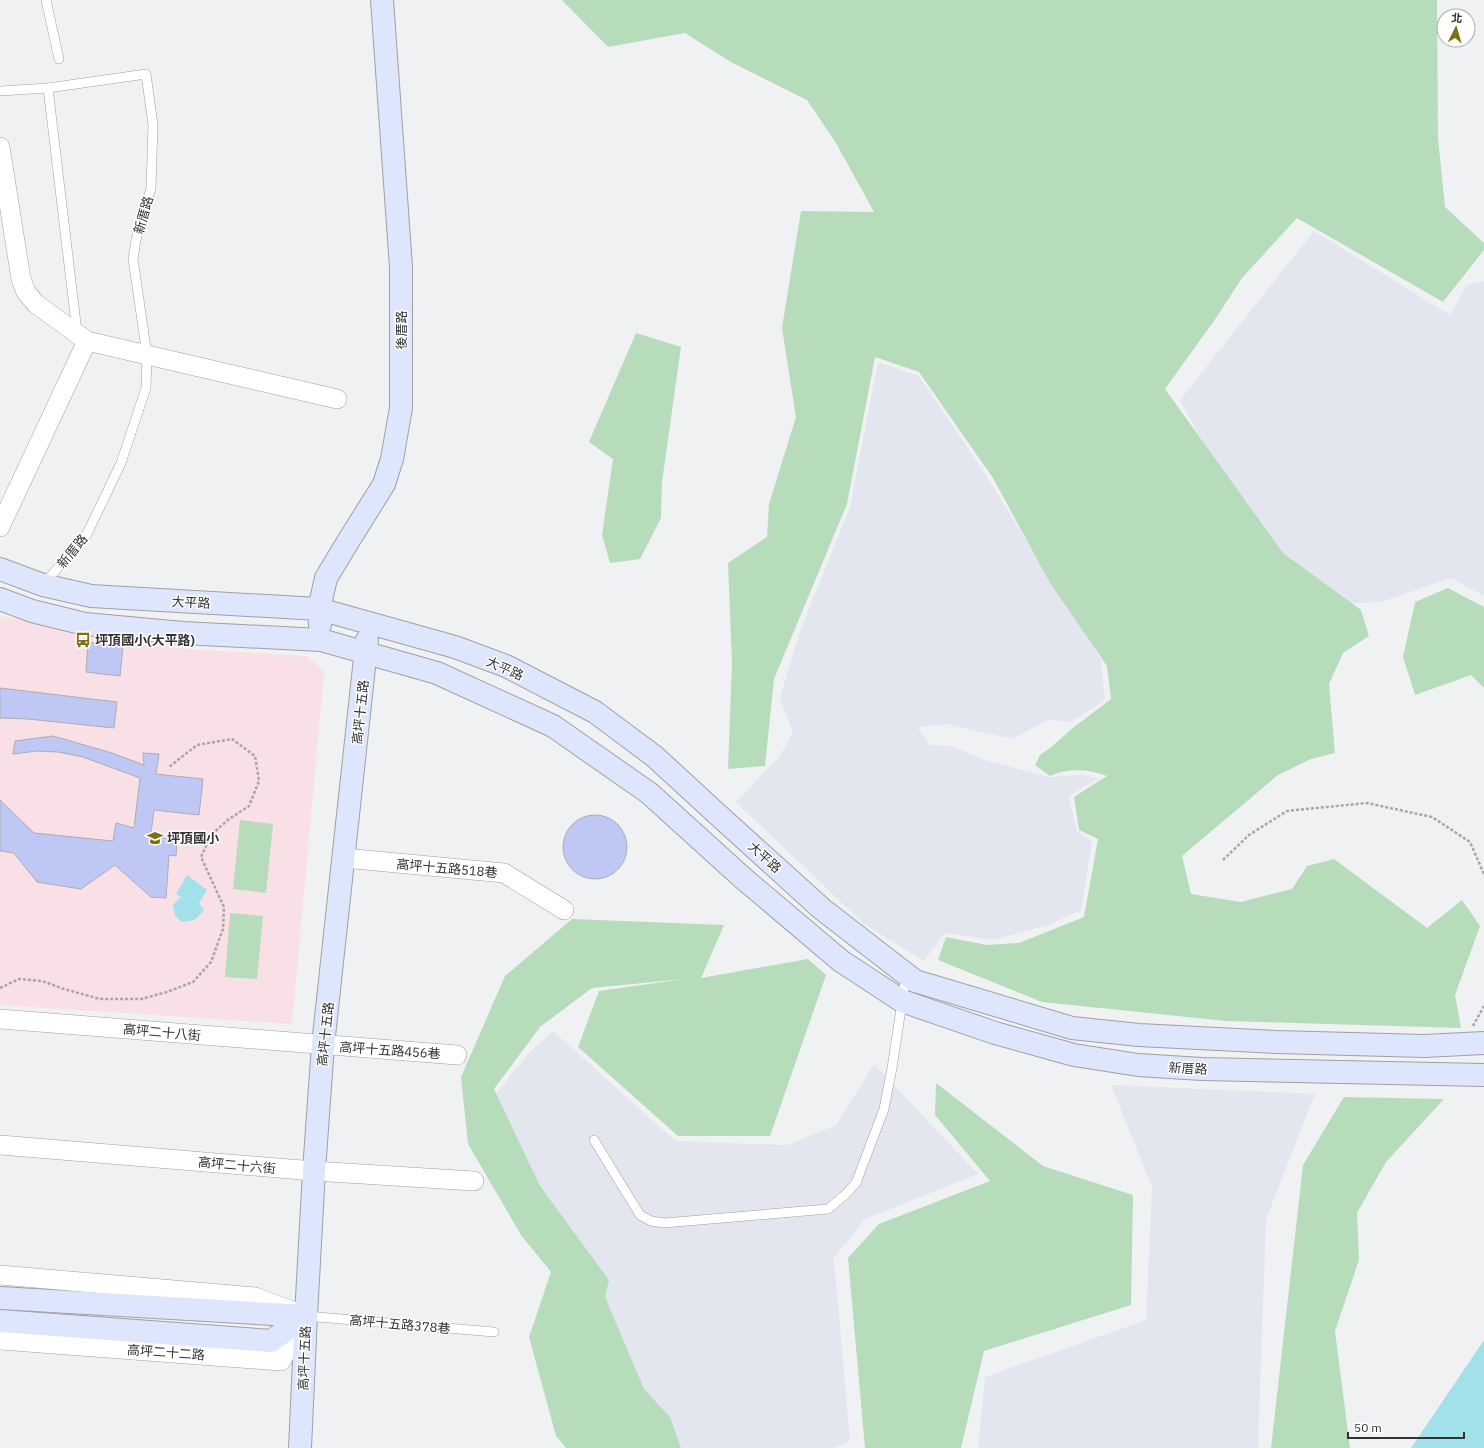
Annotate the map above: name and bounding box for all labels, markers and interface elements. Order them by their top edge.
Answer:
north arrow [1436,8,1476,48]
text: 北 [1451,11,1463,25]
street label: 新厝路 [130,194,157,236]
street label: 後厝路 [393,310,410,350]
street label: 新厝路 [54,531,91,572]
street label: 大平路 [171,593,211,612]
bus stop icon: 坪頂國小(大平路) [74,631,92,649]
place label: 坪頂國小(大平路) [95,632,195,649]
street label: 大平路 [484,653,526,684]
street label: 高坪十五路 [349,679,372,745]
school or university icon: 坪頂國小 [146,829,164,847]
place label: 坪頂國小 [167,830,220,847]
street label: 大平路 [744,838,785,877]
street label: 高坪十五路518巷 [396,856,498,881]
street label: 高坪十五路 [314,1001,337,1067]
street label: 高坪二十八街 [122,1021,202,1044]
street label: 高坪十五路456巷 [339,1038,441,1063]
street label: 新厝路 [1168,1059,1208,1078]
street label: 高坪二十六街 [197,1154,277,1177]
street label: 高坪十五路378巷 [349,1312,451,1337]
street label: 高坪十五路 [295,1325,314,1391]
street label: 高坪二十二路 [126,1341,205,1364]
scale bar [1348,1414,1464,1440]
text: 50 m [1354,1420,1382,1435]

